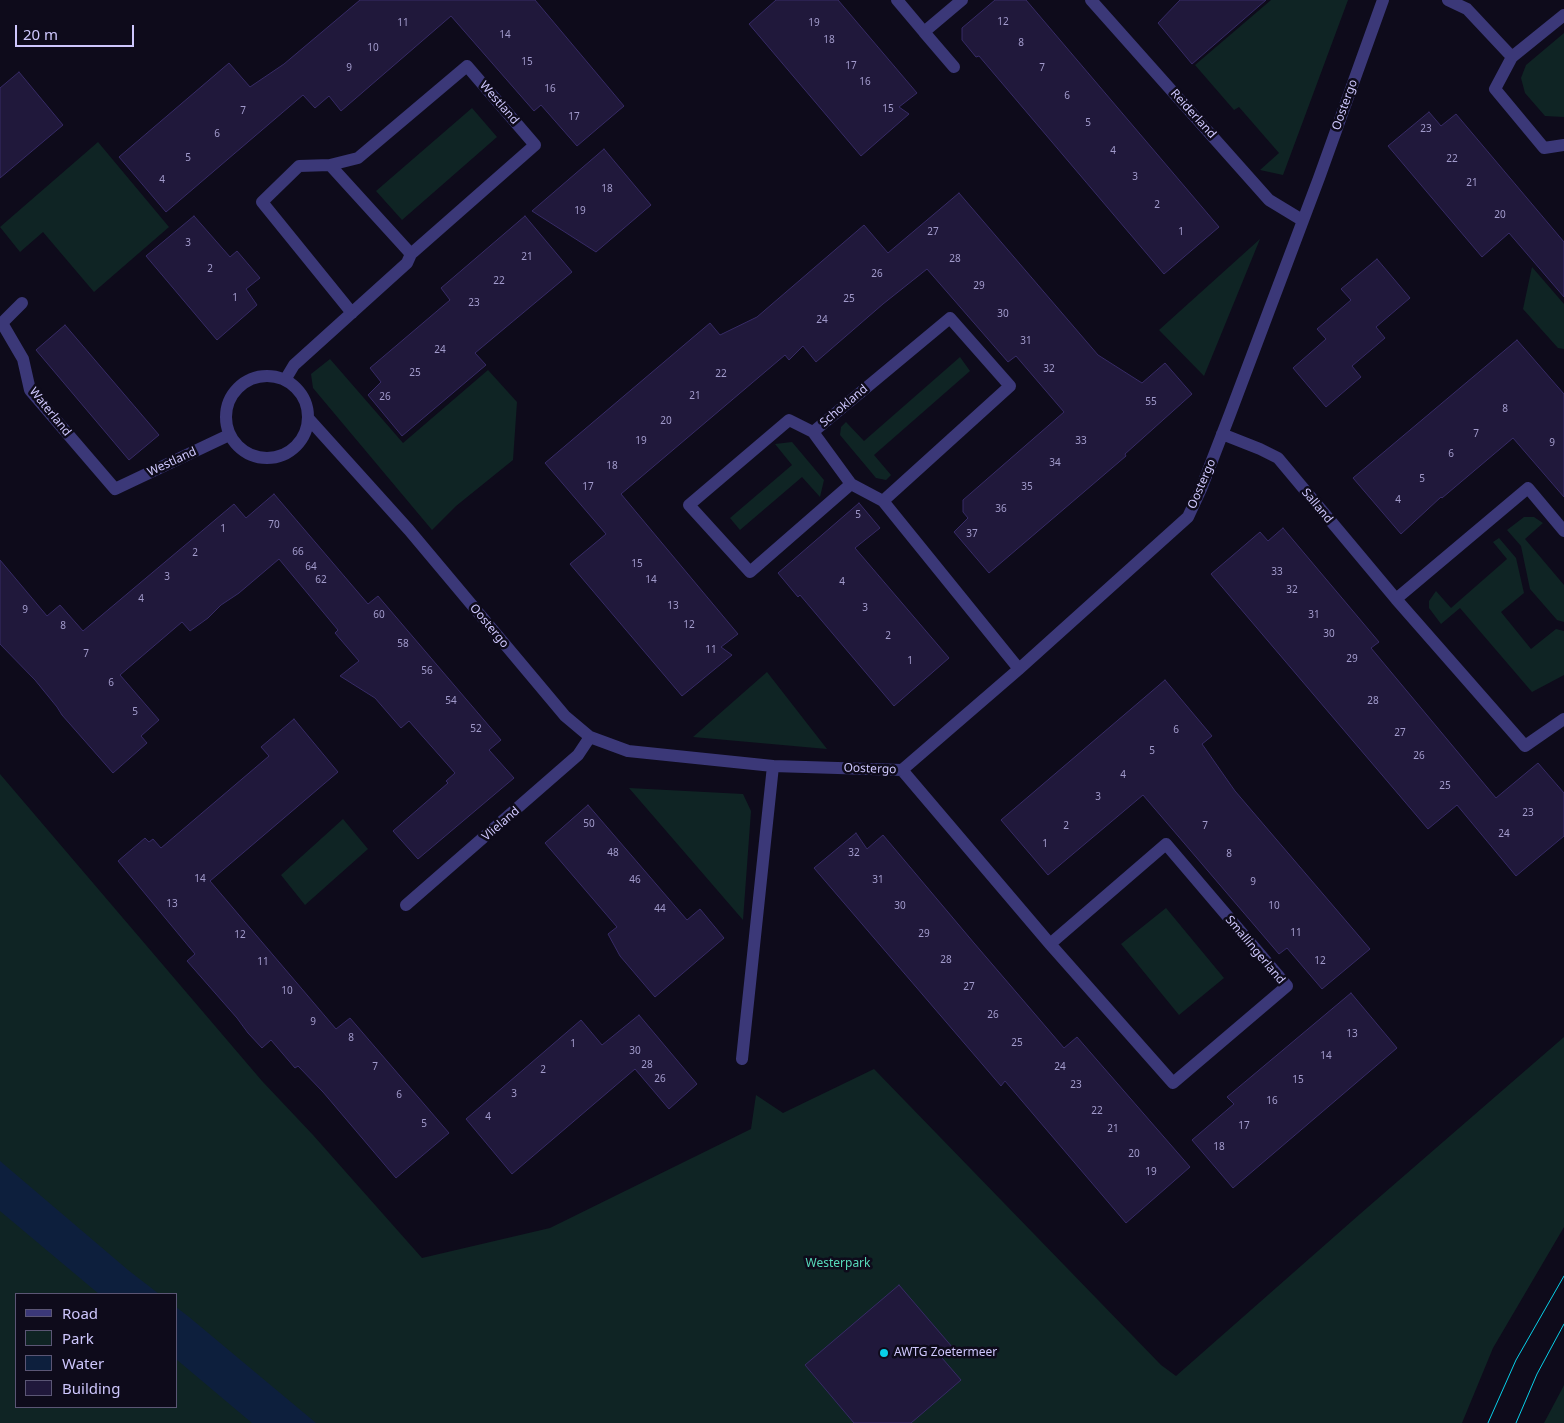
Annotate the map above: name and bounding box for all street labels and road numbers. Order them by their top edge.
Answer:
street label: Oostergo [1329,78,1361,132]
street label: Westland [476,79,522,127]
street label: Reiderland [1167,86,1219,142]
street label: Schokland [817,382,871,430]
street label: Waterland [26,385,74,439]
street label: Westland [145,444,199,480]
street label: Oostergo [1185,457,1219,511]
street label: Salland [1298,486,1336,526]
street label: Oostergo [466,601,512,651]
street label: Oostergo [843,761,897,777]
street label: Vlieland [479,804,523,844]
street label: Smallingerland [1222,913,1288,987]

